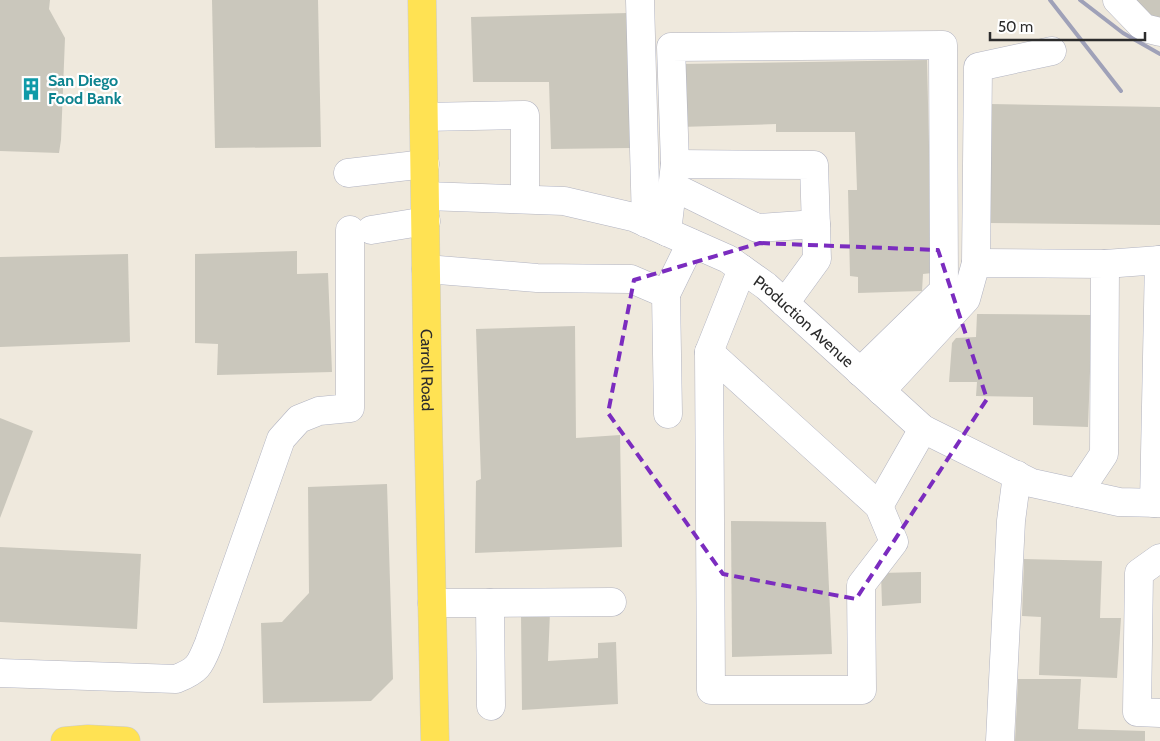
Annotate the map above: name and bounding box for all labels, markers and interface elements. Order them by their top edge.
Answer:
scale bar [990,10,1145,42]
text: 50 m [998,18,1033,36]
place label: San Diego Food Bank [48,71,122,108]
building icon: San Diego Food Bank [18,76,44,102]
street label: Production Avenue [750,271,858,371]
street label: Carroll Road [417,329,437,411]

